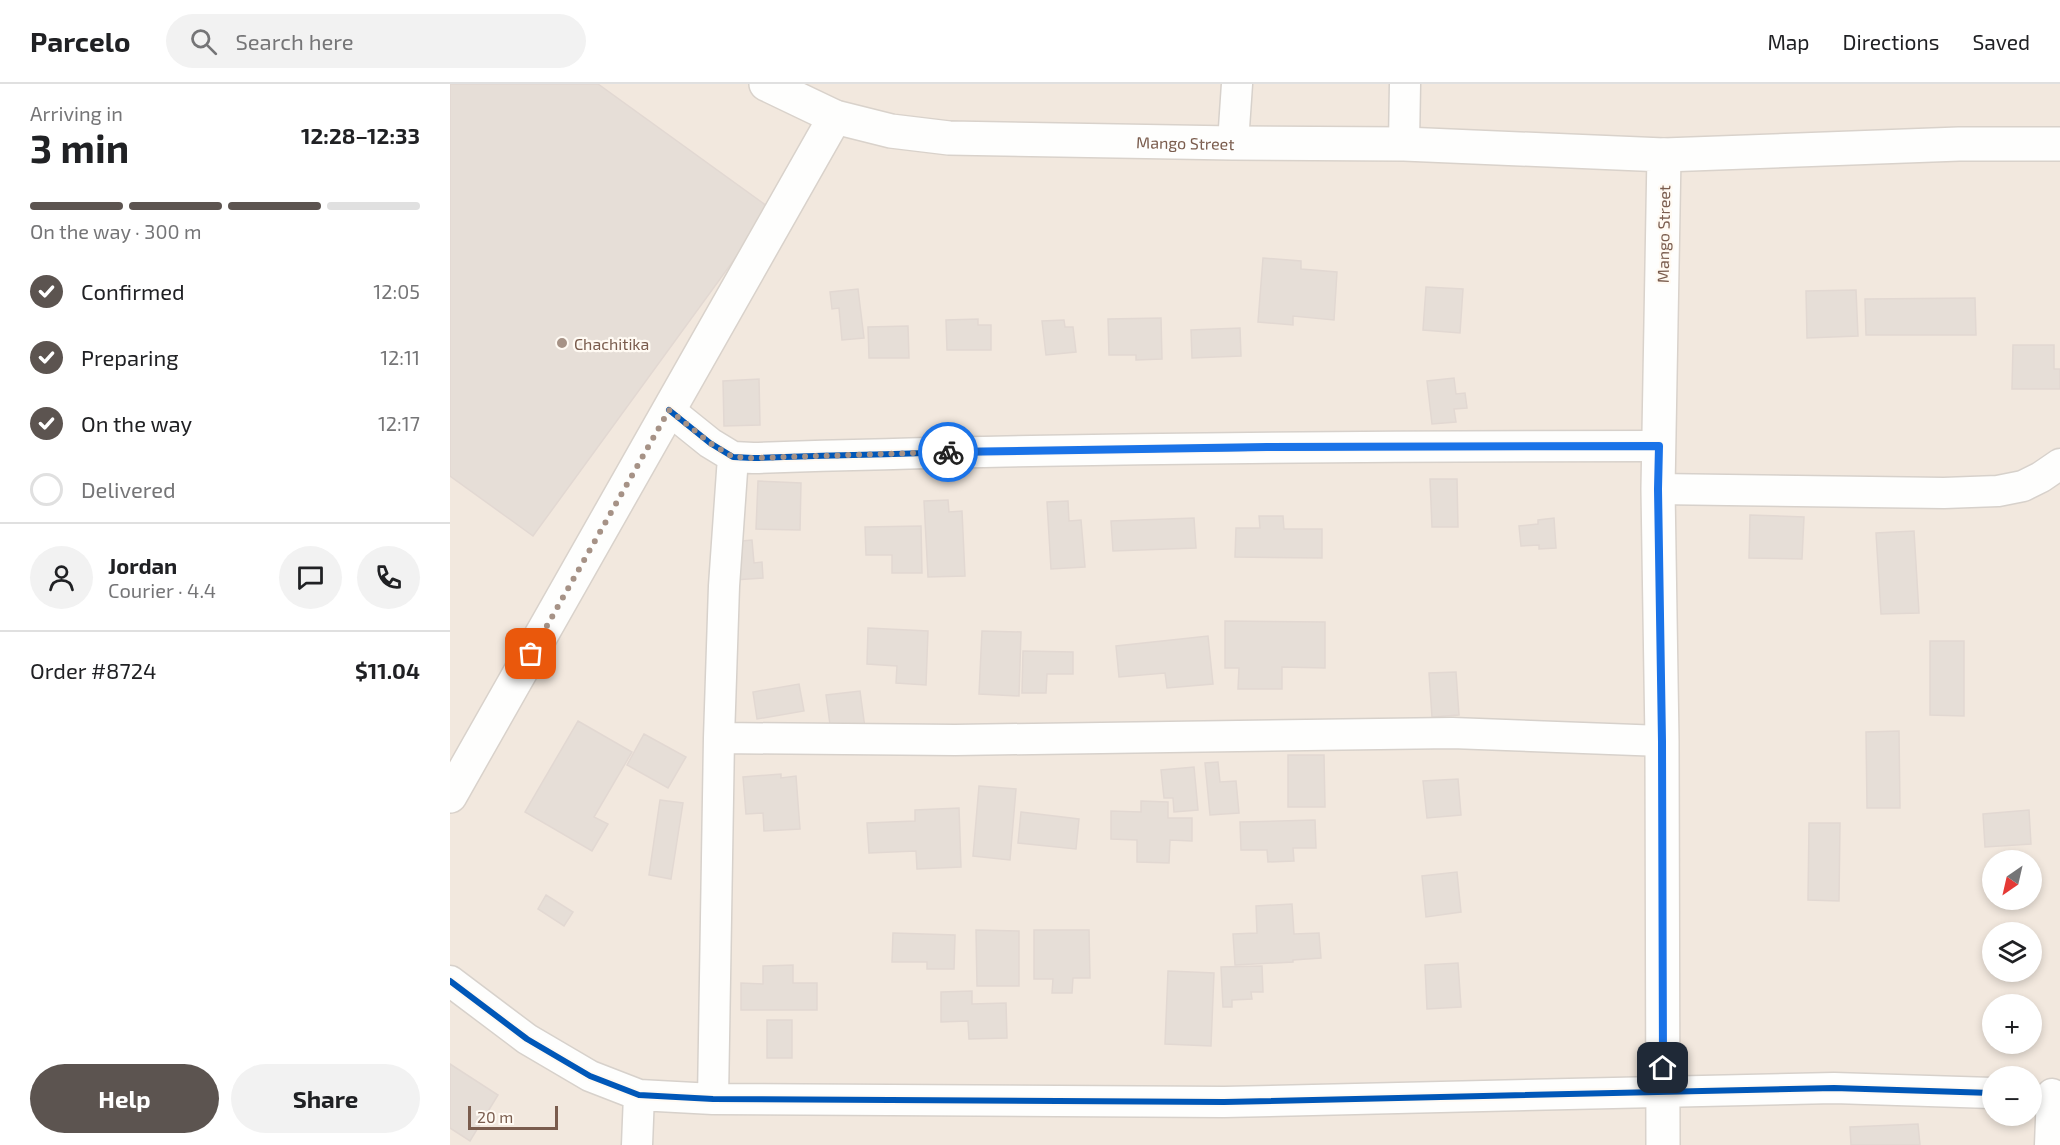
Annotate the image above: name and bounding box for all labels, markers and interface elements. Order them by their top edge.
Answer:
search box [166,14,586,68]
text: Parcelo [30,24,130,58]
icon: search [187,25,220,58]
text: Search here [235,28,354,54]
text: Map [1767,29,1810,54]
text: Directions [1843,29,1939,54]
text: Saved [1972,29,2030,54]
text: Arriving in [30,101,123,125]
text: 12:28–12:33 [301,122,420,148]
text: 3 min [30,124,129,171]
street label: Mango Street [1136,132,1235,153]
street label: Mango Street [1653,185,1673,283]
text: On the way · 300 m [30,219,202,243]
icon: check [30,275,63,308]
text: Confirmed [81,278,185,304]
text: 12:05 [373,279,420,303]
place label: Chachitika [574,334,649,353]
marker: Chachitika [555,336,569,350]
icon: check [30,341,63,374]
text: Preparing [81,344,179,370]
text: 12:11 [380,345,420,369]
icon: check [30,407,63,440]
text: On the way [81,410,192,436]
text: 12:17 [378,411,420,435]
courier [918,422,978,482]
icon: bike [932,436,965,469]
text: Delivered [81,476,176,502]
button: person [30,546,93,609]
button: chat [279,546,342,609]
button: phone [357,546,420,609]
text: Jordan [108,552,177,578]
text: Courier · 4.4 [108,578,216,602]
pin [505,628,556,679]
icon: bag [514,637,547,670]
text: Order #8724 [30,657,157,683]
text: $11.04 [355,657,420,683]
north arrow [1982,850,2042,910]
map controls [1982,850,2042,1126]
button: layers [1982,922,2042,982]
button: + [1982,994,2042,1054]
pin [1637,1042,1688,1093]
icon: home [1646,1051,1679,1084]
button: Help [30,1064,219,1133]
button: Share [231,1064,420,1133]
button: − [1982,1066,2042,1126]
scale bar [468,1103,558,1130]
text: 20 m [477,1107,513,1126]

